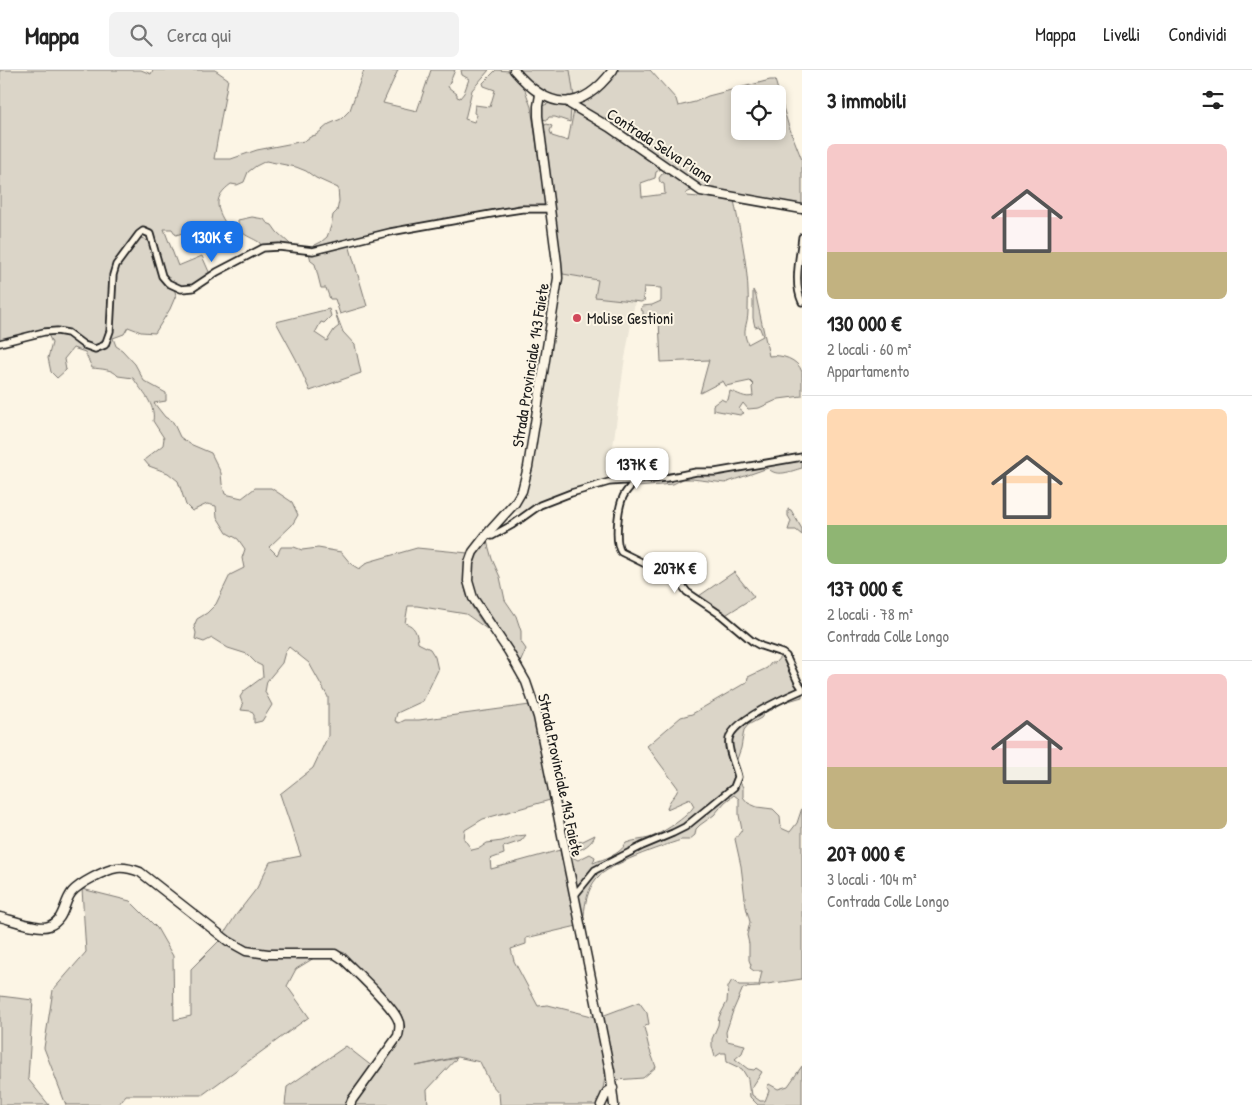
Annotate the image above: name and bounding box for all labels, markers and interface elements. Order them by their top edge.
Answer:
search box [109,12,459,57]
text: Mappa [25,19,79,51]
icon: search [127,21,155,49]
text: Cerca qui [167,22,232,48]
text: Mappa [1035,22,1076,47]
text: Livelli [1104,22,1140,47]
text: Condividi [1168,22,1227,47]
map controls [731,85,786,140]
button: locate [731,85,786,140]
text: 3 immobili [827,86,907,115]
icon: filters [1199,86,1227,114]
street label: Contrada Selva Piana [603,103,717,187]
icon: home [982,176,1072,266]
pin: 130K € [171,220,253,263]
text: 130K € [192,226,232,248]
street label: Strada Provinciale 143 Faiete [506,281,554,449]
place label: Molise Gestioni [587,307,674,329]
text: 130 000 € [827,309,901,338]
marker: Molise Gestioni [571,312,583,324]
text: 2 locali · 60 m² [827,338,912,360]
text: Appartamento [827,360,909,382]
icon: home [982,442,1072,532]
pin: 137K € [596,448,678,490]
text: 137K € [617,453,657,475]
pin: 207K € [634,552,716,594]
text: 207K € [654,557,696,579]
text: 137 000 € [827,574,902,603]
text: 2 locali · 78 m² [827,603,913,625]
text: Contrada Colle Longo [827,625,949,647]
street label: Strada Provinciale 143 Faiete [533,691,589,859]
icon: home [982,707,1072,797]
text: 207 000 € [827,839,905,868]
text: 3 locali · 104 m² [827,868,917,890]
text: Contrada Colle Longo [827,890,949,912]

